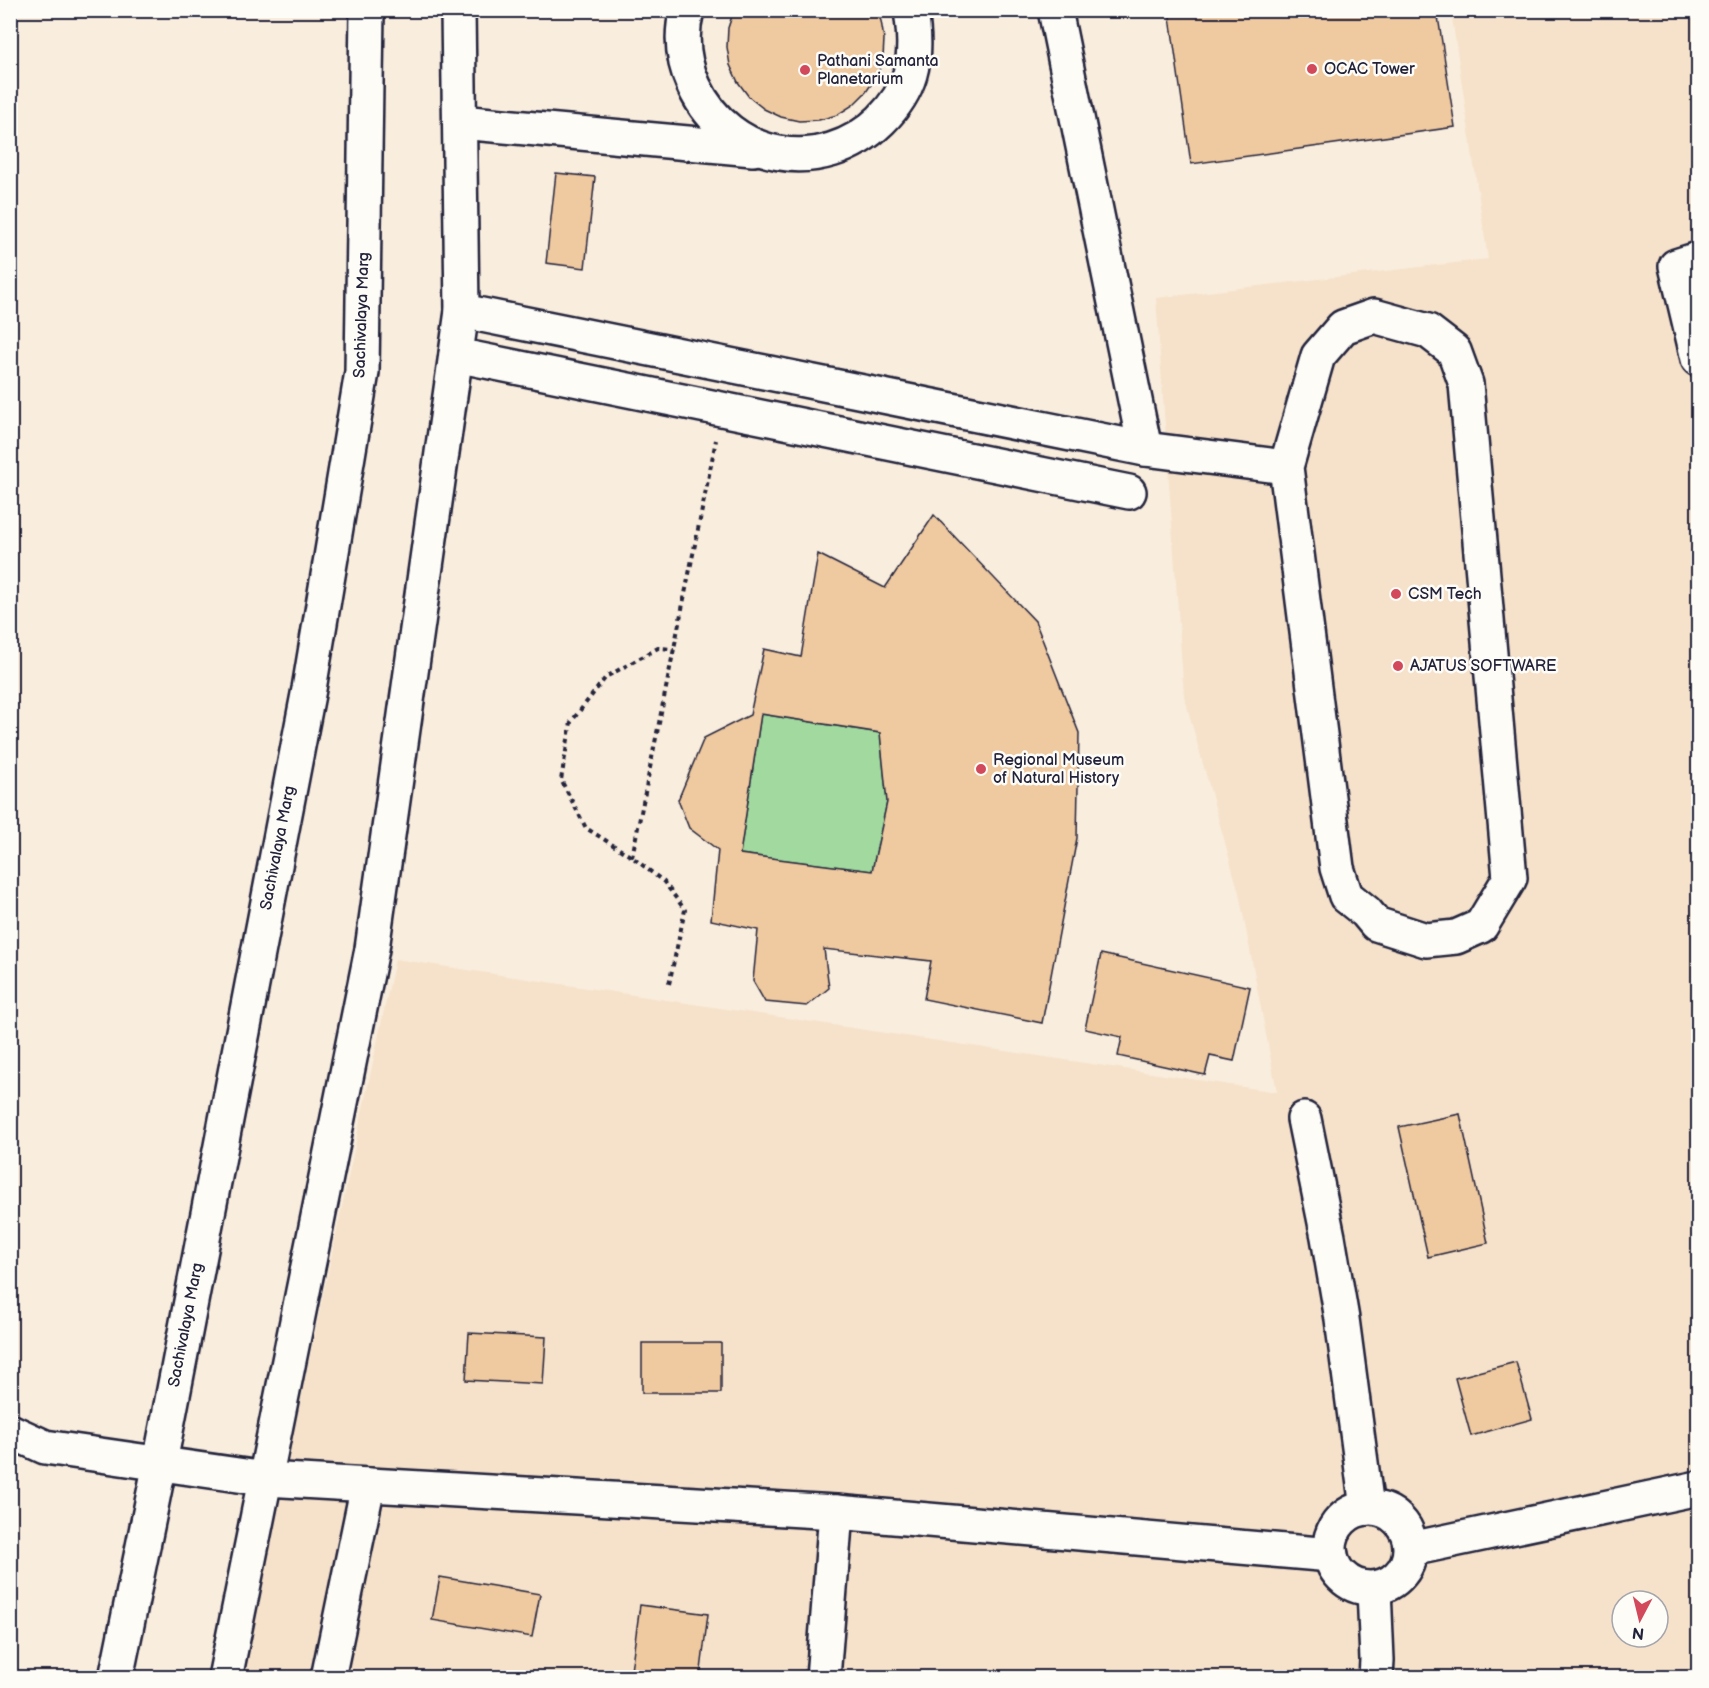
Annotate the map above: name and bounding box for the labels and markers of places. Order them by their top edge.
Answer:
place label: Pathani Samanta Planetarium [817,52,939,89]
place label: OCAC Tower [1324,60,1415,79]
marker: OCAC Tower [1305,62,1319,76]
marker: Pathani Samanta Planetarium [798,63,812,77]
place label: CSM Tech [1408,585,1482,604]
marker: CSM Tech [1389,587,1403,601]
place label: AJATUS SOFTWARE [1410,657,1557,676]
marker: AJATUS SOFTWARE [1391,659,1405,673]
place label: Regional Museum of Natural History [993,751,1124,788]
marker: Regional Museum of Natural History [974,762,988,776]

